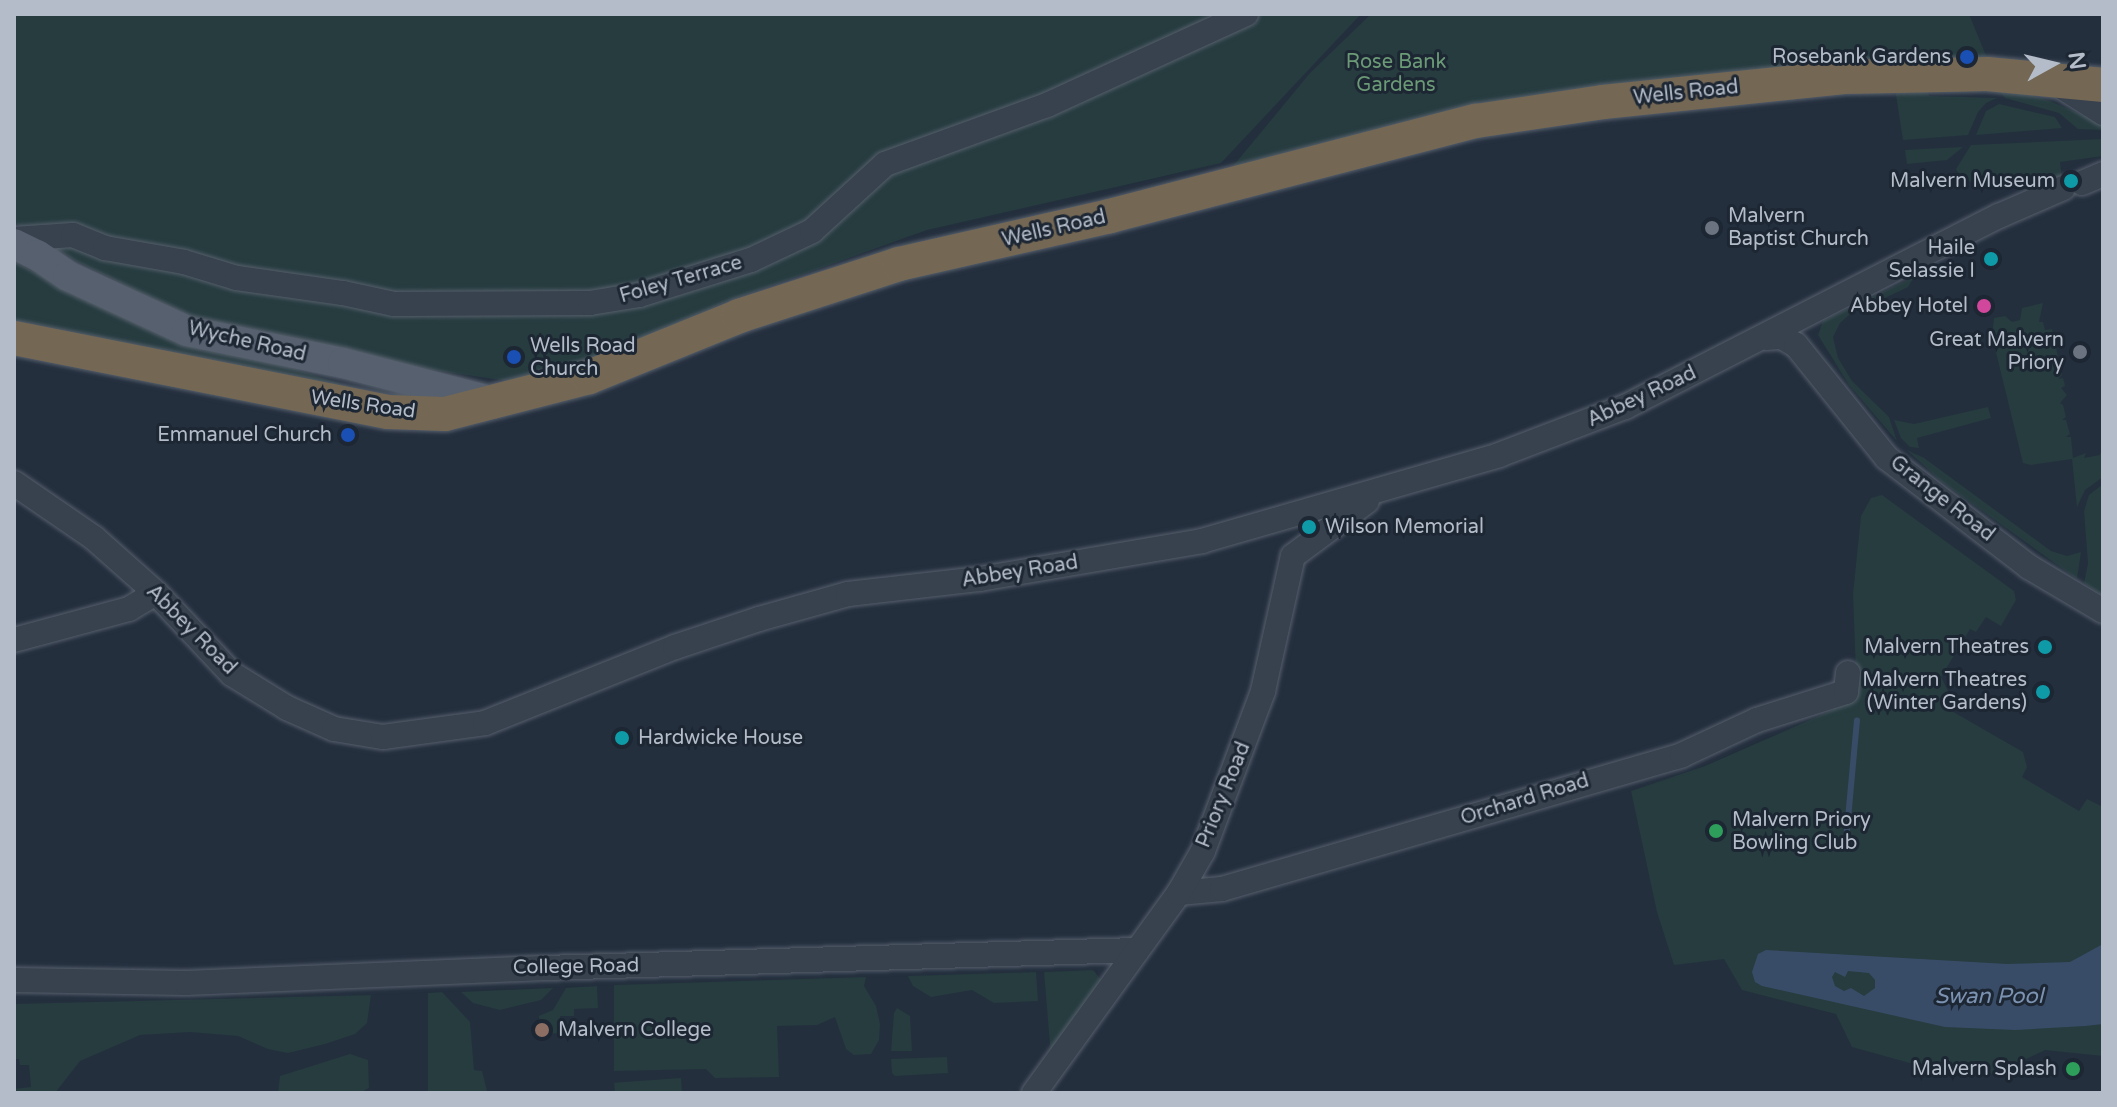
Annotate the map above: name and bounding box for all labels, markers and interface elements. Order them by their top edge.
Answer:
north arrow [2013,24,2093,104]
place label: Rosebank Gardens [1772,45,1951,69]
marker: Rosebank Gardens [1958,48,1976,66]
park label: Rose Bank Gardens [1346,50,1446,97]
text: N [2063,50,2091,71]
street label: Wells Road [1632,76,1740,110]
place label: Malvern Museum [1890,169,2055,193]
marker: Malvern Museum [2062,172,2080,190]
place label: Malvern Baptist Church [1728,204,1869,251]
street label: Wells Road [1000,205,1108,253]
marker: Malvern Baptist Church [1703,219,1721,237]
place label: Haile Selassie I [1889,236,1975,283]
marker: Haile Selassie I [1982,250,2000,268]
street label: Foley Terrace [617,251,745,309]
place label: Abbey Hotel [1850,294,1968,318]
marker: Abbey Hotel [1975,297,1993,315]
street label: Wyche Road [186,317,308,367]
place label: Great Malvern Priory [1929,328,2064,375]
place label: Wells Road Church [530,334,636,381]
marker: Great Malvern Priory [2071,343,2089,361]
marker: Wells Road Church [505,348,523,366]
street label: Abbey Road [1584,361,1700,433]
street label: Wells Road [309,386,417,424]
place label: Emmanuel Church [157,423,332,447]
marker: Emmanuel Church [339,426,357,444]
street label: Grange Road [1885,451,1999,547]
place label: Wilson Memorial [1325,515,1484,539]
marker: Wilson Memorial [1300,518,1318,536]
street label: Abbey Road [960,551,1080,593]
street label: Abbey Road [141,580,241,680]
place label: Malvern Theatres [1864,635,2029,659]
marker: Malvern Theatres [2036,638,2054,656]
place label: Malvern Theatres (Winter Gardens) [1862,668,2027,715]
marker: Malvern Theatres (Winter Gardens) [2034,683,2052,701]
place label: Hardwicke House [638,726,803,750]
marker: Hardwicke House [613,729,631,747]
street label: Priory Road [1192,739,1256,851]
street label: Orchard Road [1458,769,1592,831]
place label: Malvern Priory Bowling Club [1732,808,1871,855]
marker: Malvern Priory Bowling Club [1707,822,1725,840]
street label: College Road [513,954,639,980]
water label: Swan Pool [1935,984,2043,1010]
place label: Malvern College [558,1018,711,1042]
marker: Malvern College [533,1021,551,1039]
place label: Malvern Splash [1912,1057,2057,1081]
marker: Malvern Splash [2064,1060,2082,1078]

